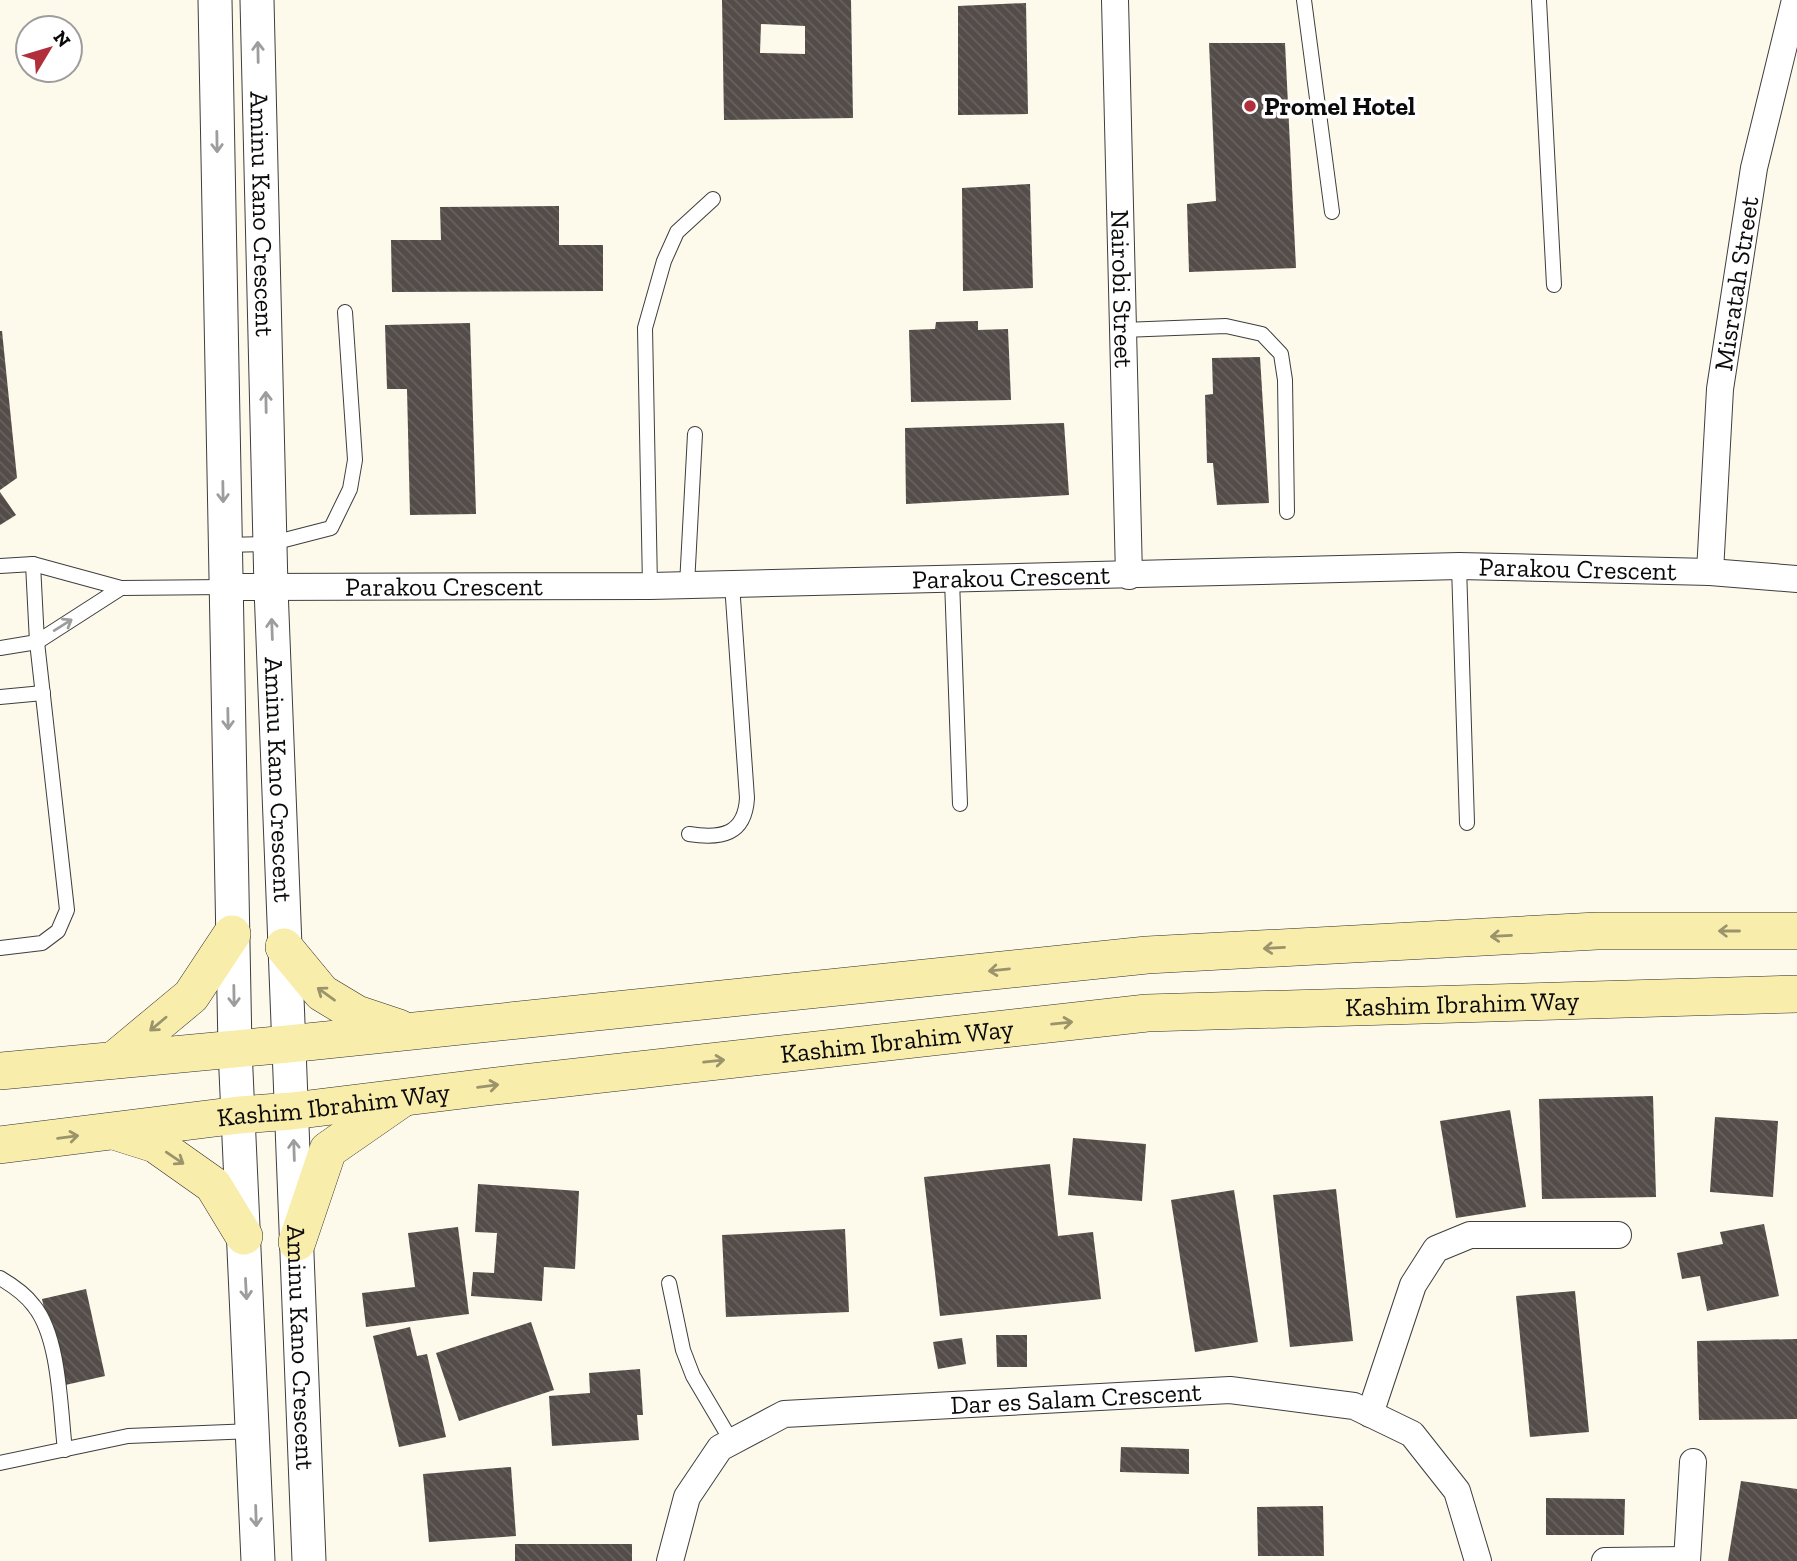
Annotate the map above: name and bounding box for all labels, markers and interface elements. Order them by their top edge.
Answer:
north arrow [14,14,84,84]
text: N [48,26,76,52]
one-way arrow [251,40,265,63]
place label: Promel Hotel [1264,90,1415,122]
street label: Aminu Kano Crescent [243,91,281,337]
marker: Promel Hotel [1242,98,1258,114]
one-way arrow [210,130,224,153]
street label: Misratah Street [1707,194,1765,373]
street label: Nairobi Street [1104,209,1140,369]
one-way arrow [259,390,273,413]
one-way arrow [216,480,230,503]
street label: Parakou Crescent [1478,550,1677,587]
street label: Parakou Crescent [912,559,1111,596]
street label: Parakou Crescent [345,570,543,603]
one-way arrow [53,618,72,633]
one-way arrow [266,618,279,641]
street label: Aminu Kano Crescent [258,656,299,903]
one-way arrow [221,707,235,730]
one-way arrow [1718,924,1741,938]
one-way arrow [1490,930,1513,943]
one-way arrow [1263,942,1286,955]
one-way arrow [988,964,1010,977]
one-way arrow [227,984,240,1007]
street label: Kashim Ibrahim Way [1345,984,1581,1023]
one-way arrow [317,987,336,1002]
street label: Kashim Ibrahim Way [779,1012,1016,1070]
one-way arrow [150,1016,168,1032]
one-way arrow [1050,1016,1073,1029]
one-way arrow [702,1055,725,1068]
street label: Kashim Ibrahim Way [215,1076,453,1134]
one-way arrow [476,1080,499,1093]
one-way arrow [56,1130,79,1143]
one-way arrow [287,1139,300,1162]
one-way arrow [165,1151,184,1165]
street label: Aminu Kano Crescent [280,1224,321,1471]
one-way arrow [240,1277,253,1300]
street label: Dar es Salam Crescent [950,1376,1202,1421]
one-way arrow [250,1504,263,1527]

